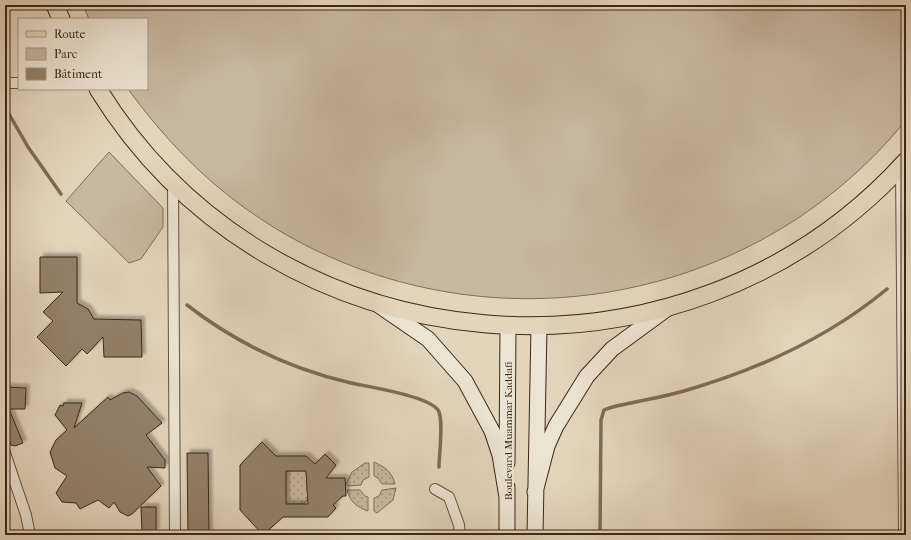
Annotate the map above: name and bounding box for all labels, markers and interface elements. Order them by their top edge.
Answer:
legend [18,18,148,90]
text: Route [54,27,86,41]
text: Parc [54,47,77,61]
text: Bâtiment [54,67,103,81]
street label: Boulevard Muammar Kaddafi [502,362,515,500]

